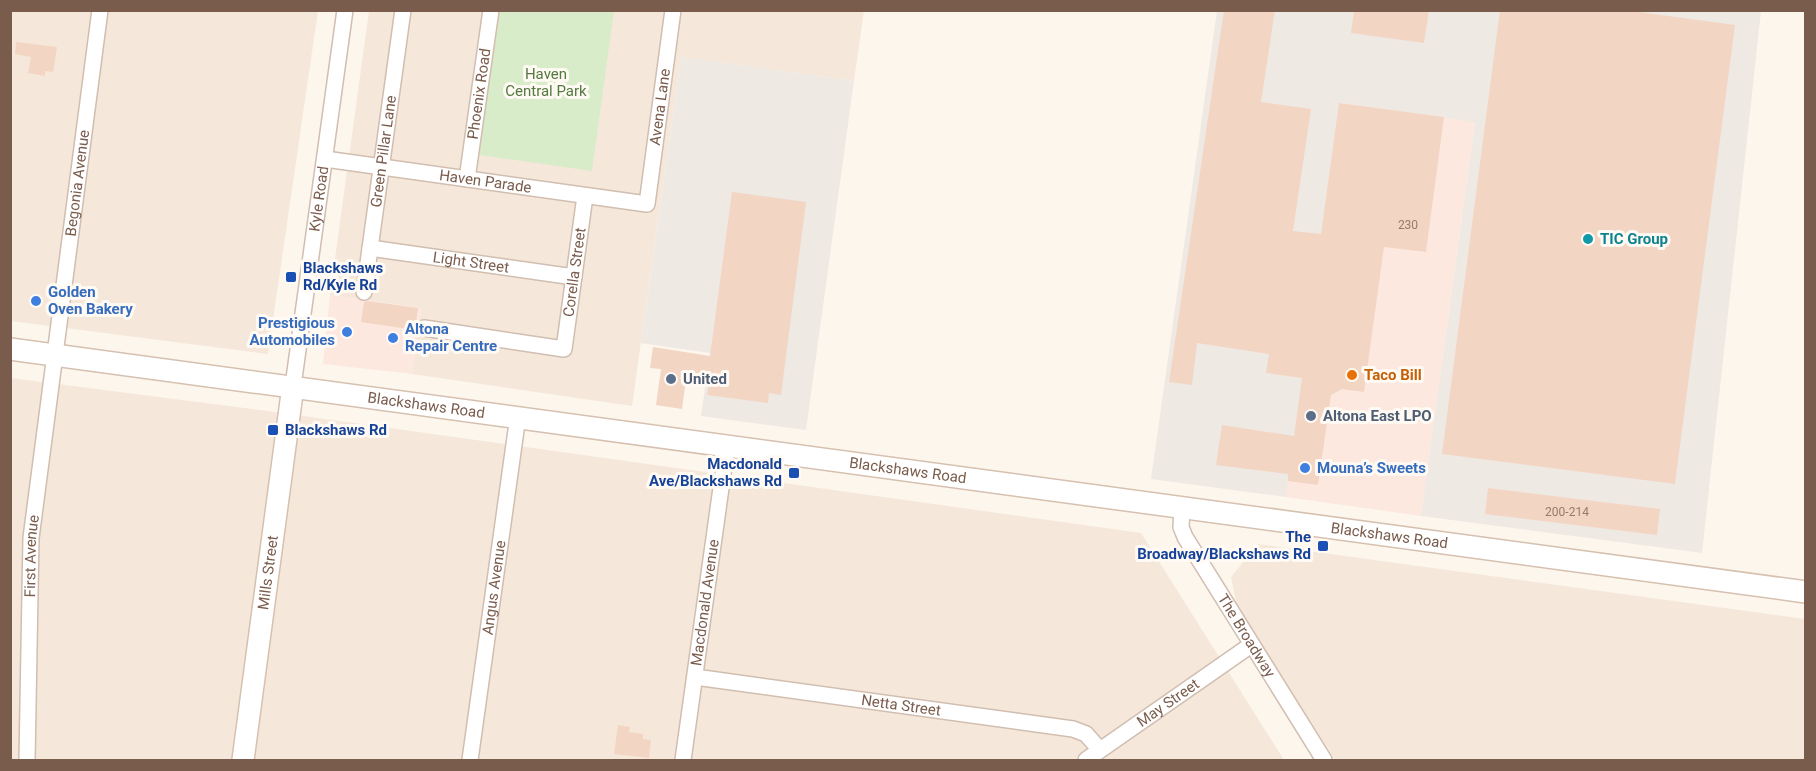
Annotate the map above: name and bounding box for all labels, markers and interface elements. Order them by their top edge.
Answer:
street label: Phoenix Road [464,47,494,141]
park label: Haven Central Park [505,65,587,100]
street label: Avena Lane [646,67,674,146]
street label: Green Pillar Lane [367,94,400,209]
street label: Begonia Avenue [62,129,93,237]
street label: Kyle Road [305,165,332,233]
street label: Haven Parade [438,166,533,197]
house number: 230 [1398,218,1418,232]
street label: Corella Street [559,226,590,318]
place label: TIC Group [1600,230,1668,248]
marker: TIC Group [1581,232,1595,246]
street label: Light Street [432,248,510,277]
place label: Blackshaws Rd/Kyle Rd [303,259,384,294]
marker: Blackshaws Rd/Kyle Rd [284,270,298,284]
place label: Golden Oven Bakery [48,283,133,318]
marker: Golden Oven Bakery [29,294,43,308]
place label: Prestigious Automobiles [250,314,335,349]
place label: Altona Repair Centre [405,320,497,355]
marker: Prestigious Automobiles [340,325,354,339]
marker: Altona Repair Centre [386,331,400,345]
place label: Taco Bill [1364,366,1422,384]
marker: Taco Bill [1345,368,1359,382]
place label: United [683,370,727,388]
marker: United [664,372,678,386]
street label: Blackshaws Road [367,388,486,422]
place label: Altona East LPO [1323,407,1432,425]
marker: Altona East LPO [1304,409,1318,423]
place label: Blackshaws Rd [285,421,387,439]
marker: Blackshaws Rd [266,423,280,437]
street label: Blackshaws Road [848,454,968,487]
place label: Macdonald Ave/Blackshaws Rd [649,455,782,490]
place label: Mouna’s Sweets [1317,459,1426,477]
marker: Mouna’s Sweets [1298,461,1312,475]
marker: Macdonald Ave/Blackshaws Rd [787,466,801,480]
house number: 200-214 [1545,505,1589,519]
street label: First Avenue [21,514,43,597]
street label: Blackshaws Road [1330,519,1449,552]
place label: The Broadway/Blackshaws Rd [1137,528,1311,563]
street label: Mills Street [254,534,282,611]
street label: Macdonald Avenue [687,538,723,667]
street label: Angus Avenue [479,539,510,636]
marker: The Broadway/Blackshaws Rd [1316,539,1330,553]
street label: The Broadway [1214,591,1279,681]
street label: May Street [1134,675,1203,731]
street label: Netta Street [860,691,942,720]

